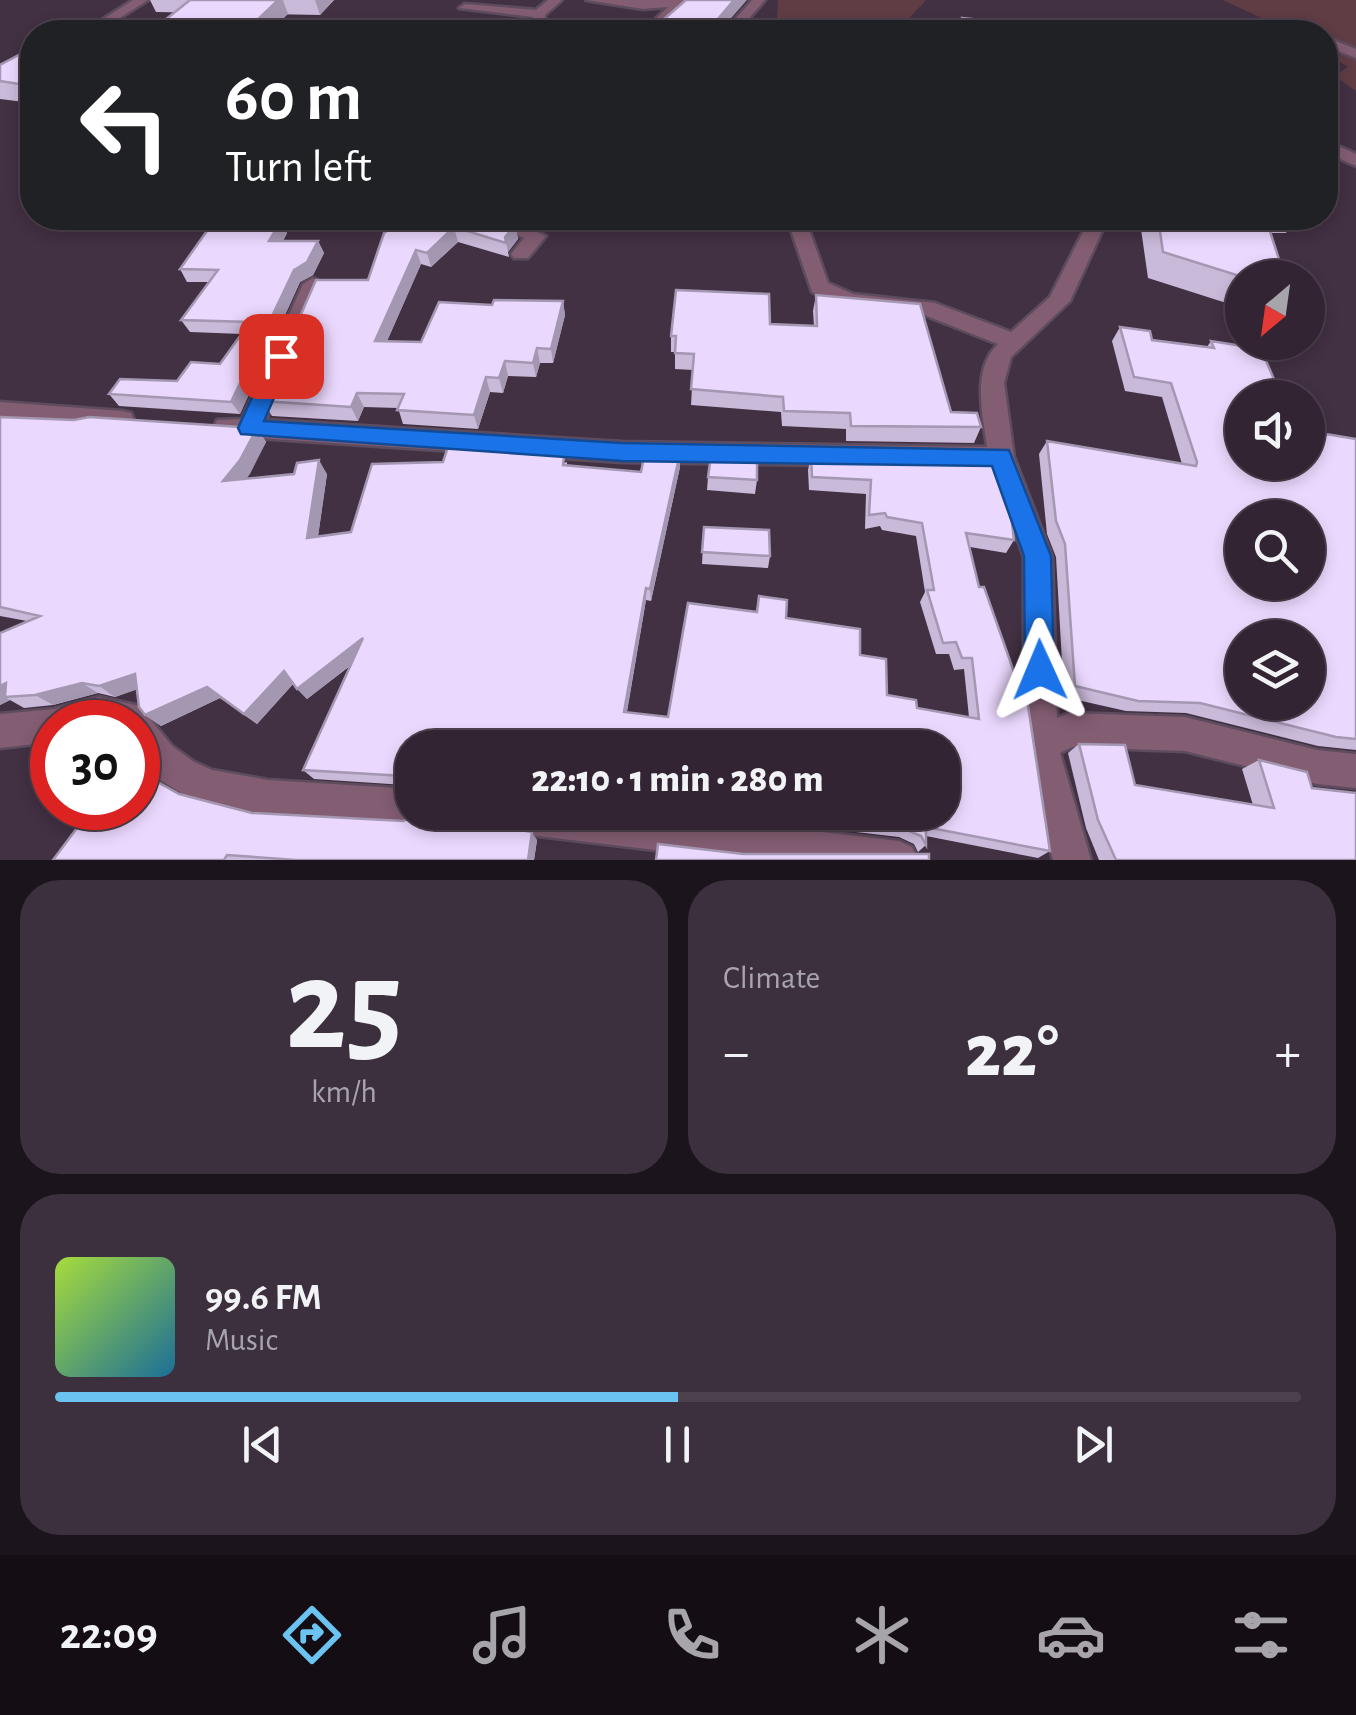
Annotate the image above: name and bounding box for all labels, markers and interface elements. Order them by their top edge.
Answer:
icon: left [60,60,190,190]
text: 60 m [225,63,362,133]
text: Turn left [225,145,372,190]
north arrow [1225,260,1325,360]
map controls [1225,260,1325,720]
pin [239,314,324,399]
icon: arrive [254,329,309,384]
button: sound [1225,380,1325,480]
button: search [1225,500,1325,600]
position arrow [988,618,1092,722]
button: layers [1225,620,1325,720]
speed limit sign: 30 [30,700,160,830]
text: 22:10 · 1 min · 280 m [531,761,824,799]
text: 25 [285,943,403,1073]
text: Climate [723,962,820,994]
text: 22° [965,1015,1059,1090]
text: − [723,1026,749,1081]
text: + [1275,1026,1301,1081]
text: km/h [311,1076,377,1108]
text: 99.6 FM [205,1279,322,1317]
text: Music [205,1324,278,1356]
icon: previous [235,1417,290,1472]
icon: pause [650,1417,705,1472]
icon: next [1066,1417,1121,1472]
icon: directions [277,1600,347,1670]
icon: music [467,1600,537,1670]
icon: phone [657,1600,727,1670]
icon: climate [847,1600,917,1670]
icon: car [1036,1600,1106,1670]
icon: filters [1226,1600,1296,1670]
text: 22:09 [60,1612,158,1657]

